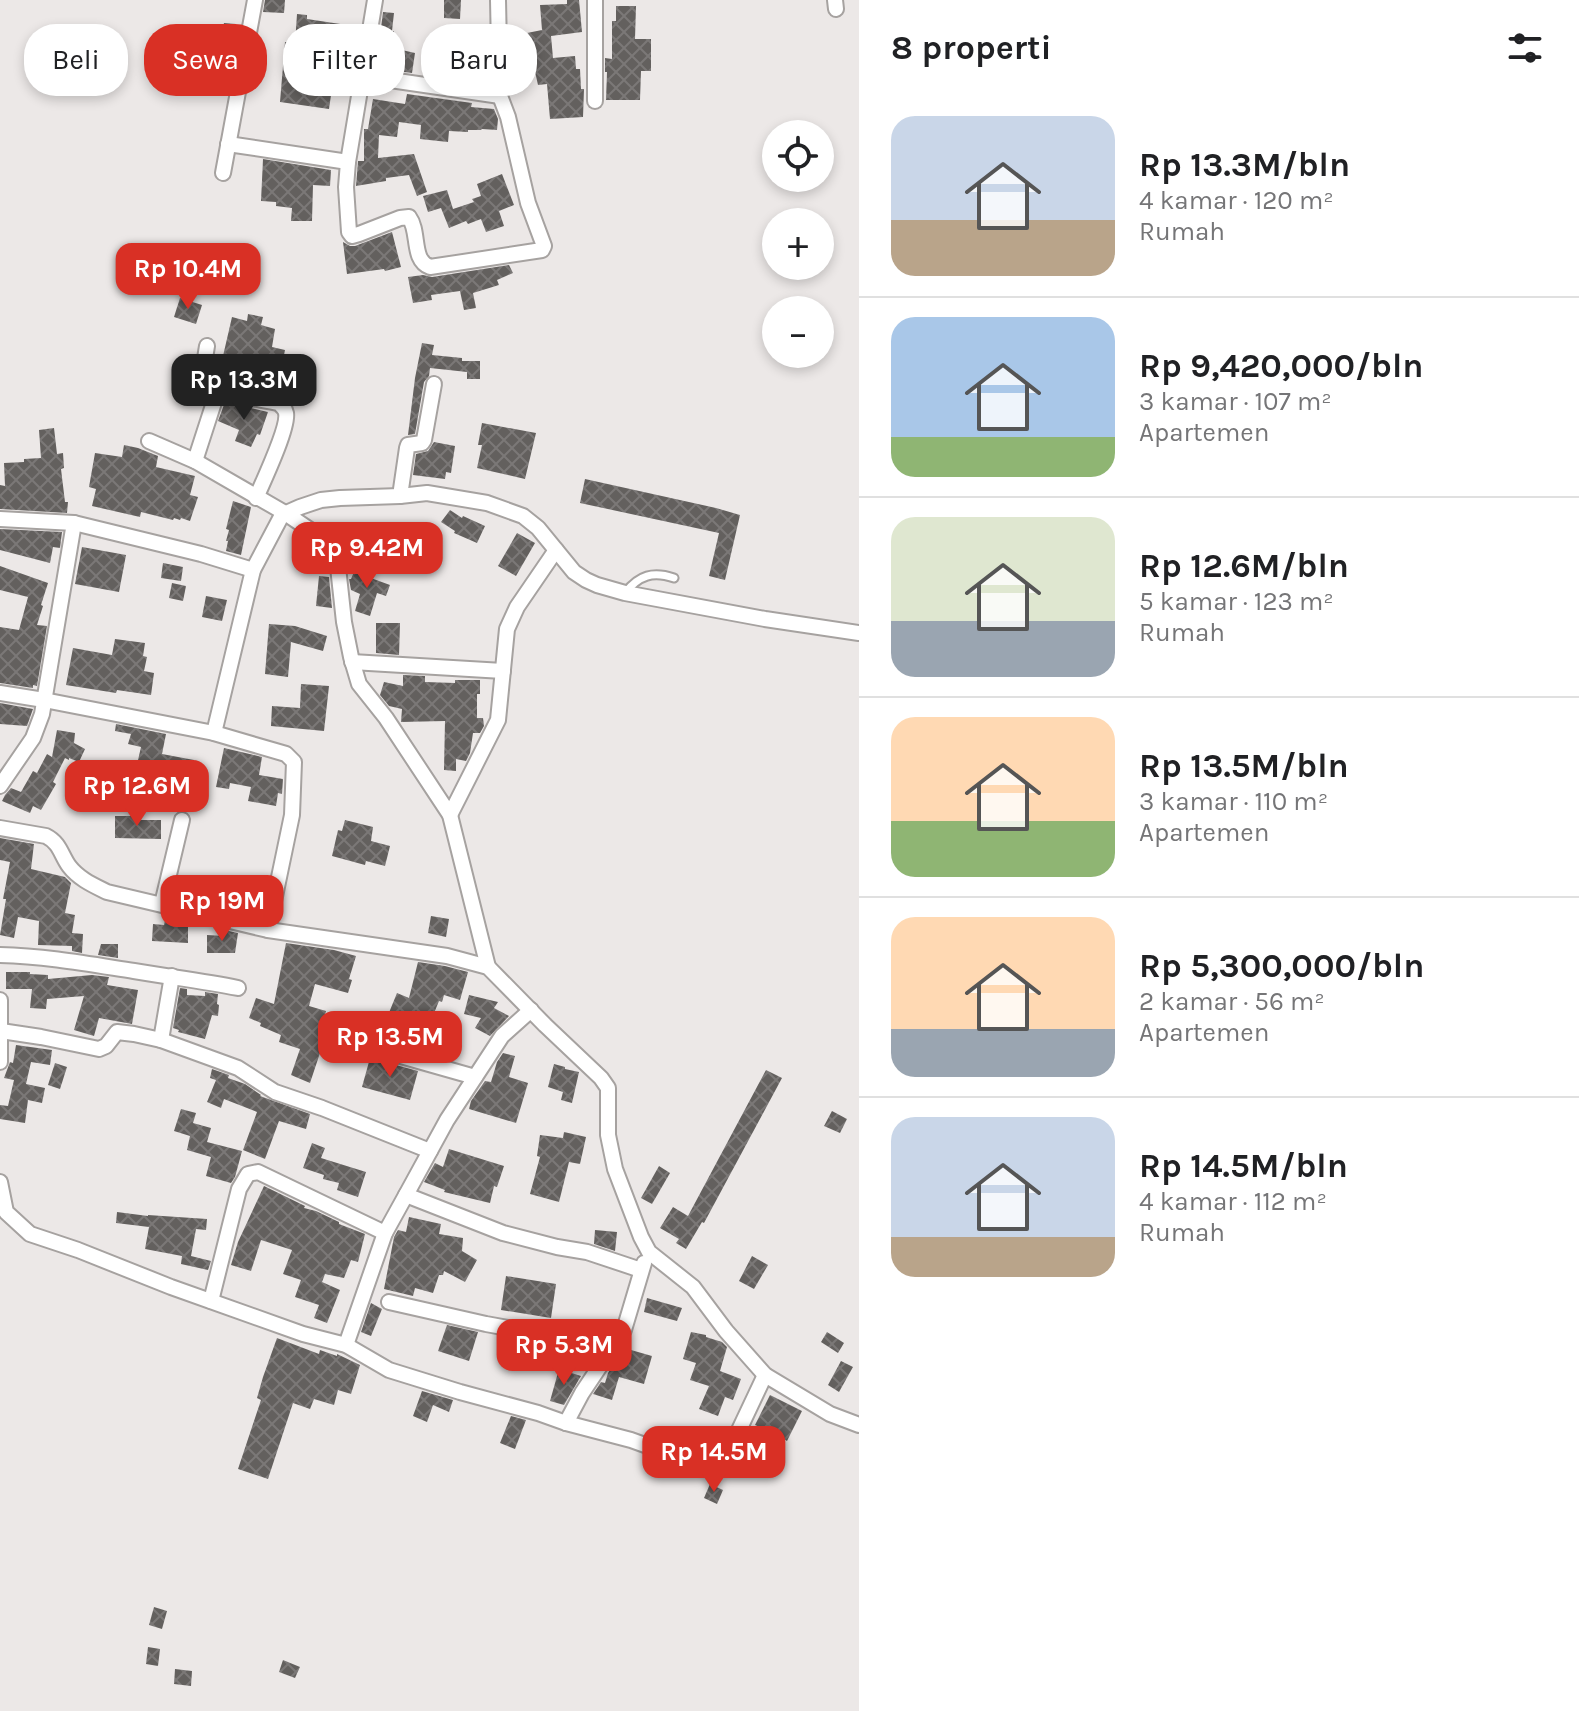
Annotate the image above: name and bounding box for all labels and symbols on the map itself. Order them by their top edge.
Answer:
pin: Rp 10.4M [105,243,271,311]
pin: Rp 13.3M [161,354,327,422]
pin: Rp 9.42M [284,522,450,590]
pin: Rp 12.6M [54,760,220,828]
pin: Rp 19M [157,875,287,943]
pin: Rp 13.5M [307,1011,473,1079]
pin: Rp 5.3M [490,1319,638,1387]
pin: Rp 14.5M [631,1426,797,1494]

